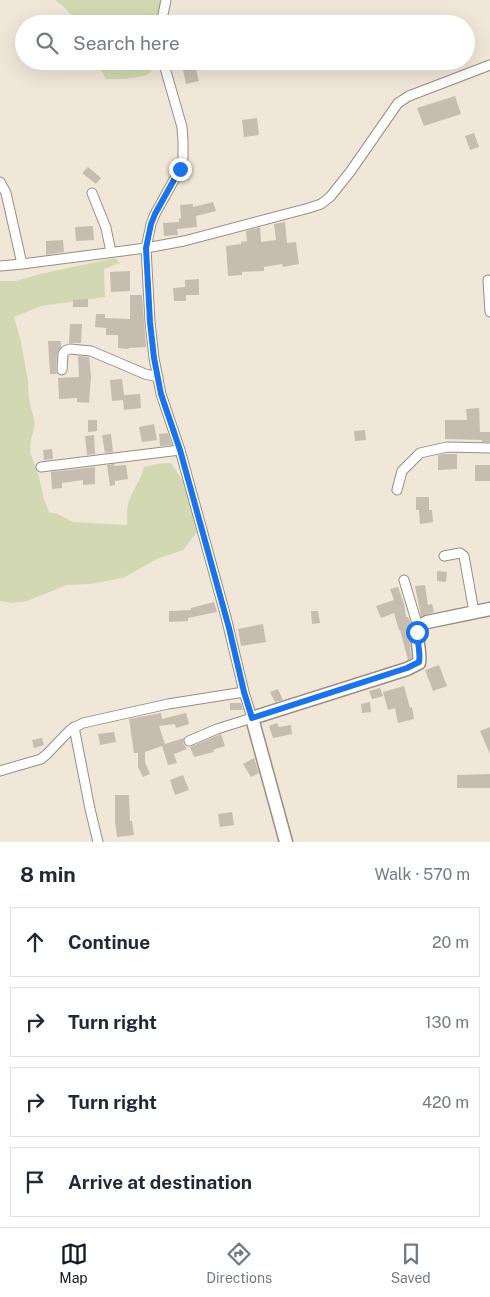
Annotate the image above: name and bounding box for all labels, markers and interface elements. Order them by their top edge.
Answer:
search box [15,15,475,70]
icon: search [33,29,61,57]
text: Search here [73,32,180,54]
route end [169,158,192,181]
route start [406,621,429,644]
text: 8 min [20,862,76,887]
text: Walk · 570 m [374,865,470,884]
icon: ahead [21,928,49,956]
text: Continue [68,931,150,953]
text: 20 m [432,933,469,952]
icon: right [21,1008,49,1036]
text: Turn right [68,1011,157,1033]
text: 130 m [425,1013,469,1032]
icon: right [21,1088,49,1116]
text: Turn right [68,1091,157,1113]
text: 420 m [422,1093,469,1112]
icon: arrive [21,1168,49,1196]
text: Arrive at destination [68,1171,252,1193]
tab: Map [59,1240,88,1286]
tab: Directions [206,1240,272,1286]
tab: Saved [391,1240,431,1286]

